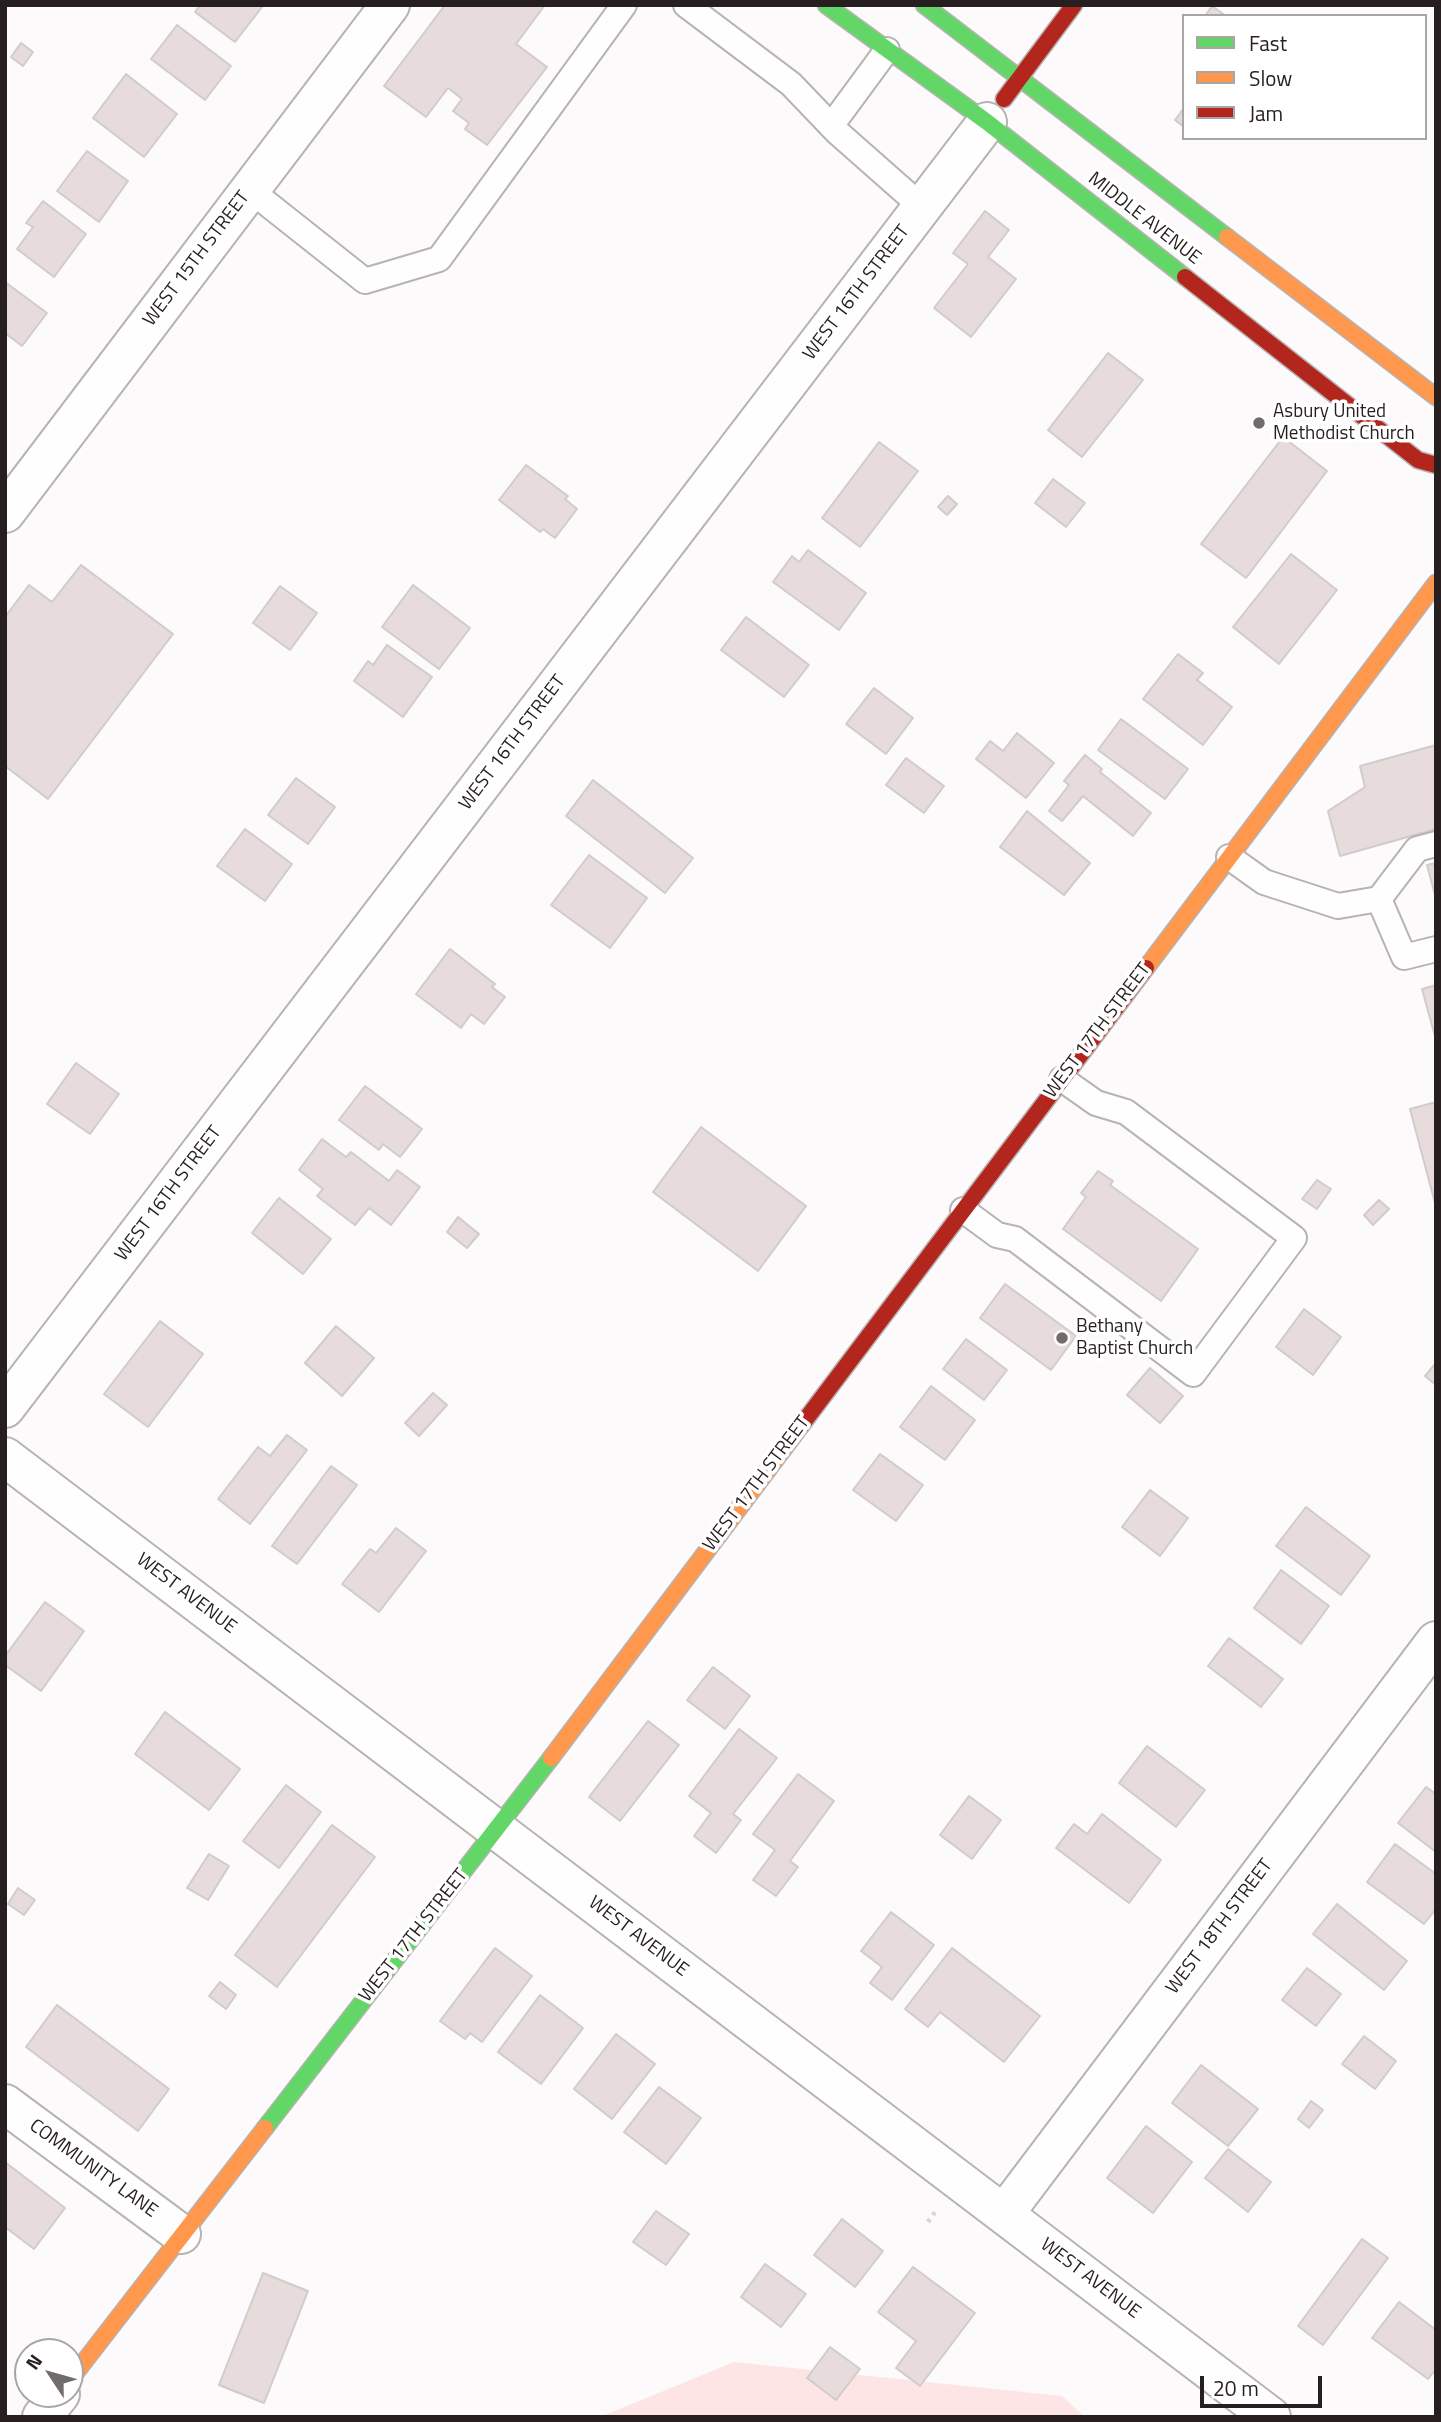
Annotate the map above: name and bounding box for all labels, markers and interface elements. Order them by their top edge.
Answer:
legend [1182,14,1427,140]
text: Fast [1249,27,1287,59]
text: Slow [1249,62,1292,94]
text: Jam [1249,97,1283,129]
street label: MIDDLE AVENUE [1083,168,1205,270]
street label: WEST 15TH STREET [139,187,255,331]
street label: WEST 16TH STREET [799,221,915,365]
place label: Asbury United Methodist Church [1273,401,1415,445]
marker: Asbury United Methodist Church [1251,415,1267,431]
street label: WEST 16TH STREET [455,671,571,815]
street label: WEST 17TH STREET [1040,959,1156,1103]
street label: WEST 16TH STREET [111,1122,227,1266]
place label: Bethany Baptist Church [1076,1316,1193,1360]
marker: Bethany Baptist Church [1054,1330,1070,1346]
street label: WEST 17TH STREET [699,1412,815,1556]
street label: WEST AVENUE [131,1549,241,1639]
street label: WEST 18TH STREET [1162,1855,1278,1999]
street label: WEST 17TH STREET [355,1865,473,2007]
street label: WEST AVENUE [583,1892,693,1982]
street label: COMMUNITY LANE [25,2115,161,2223]
street label: WEST AVENUE [1035,2234,1145,2324]
north arrow [14,2338,84,2408]
text: N [18,2348,49,2375]
scale bar [1203,2362,1326,2406]
text: 20 m [1213,2372,1259,2404]

